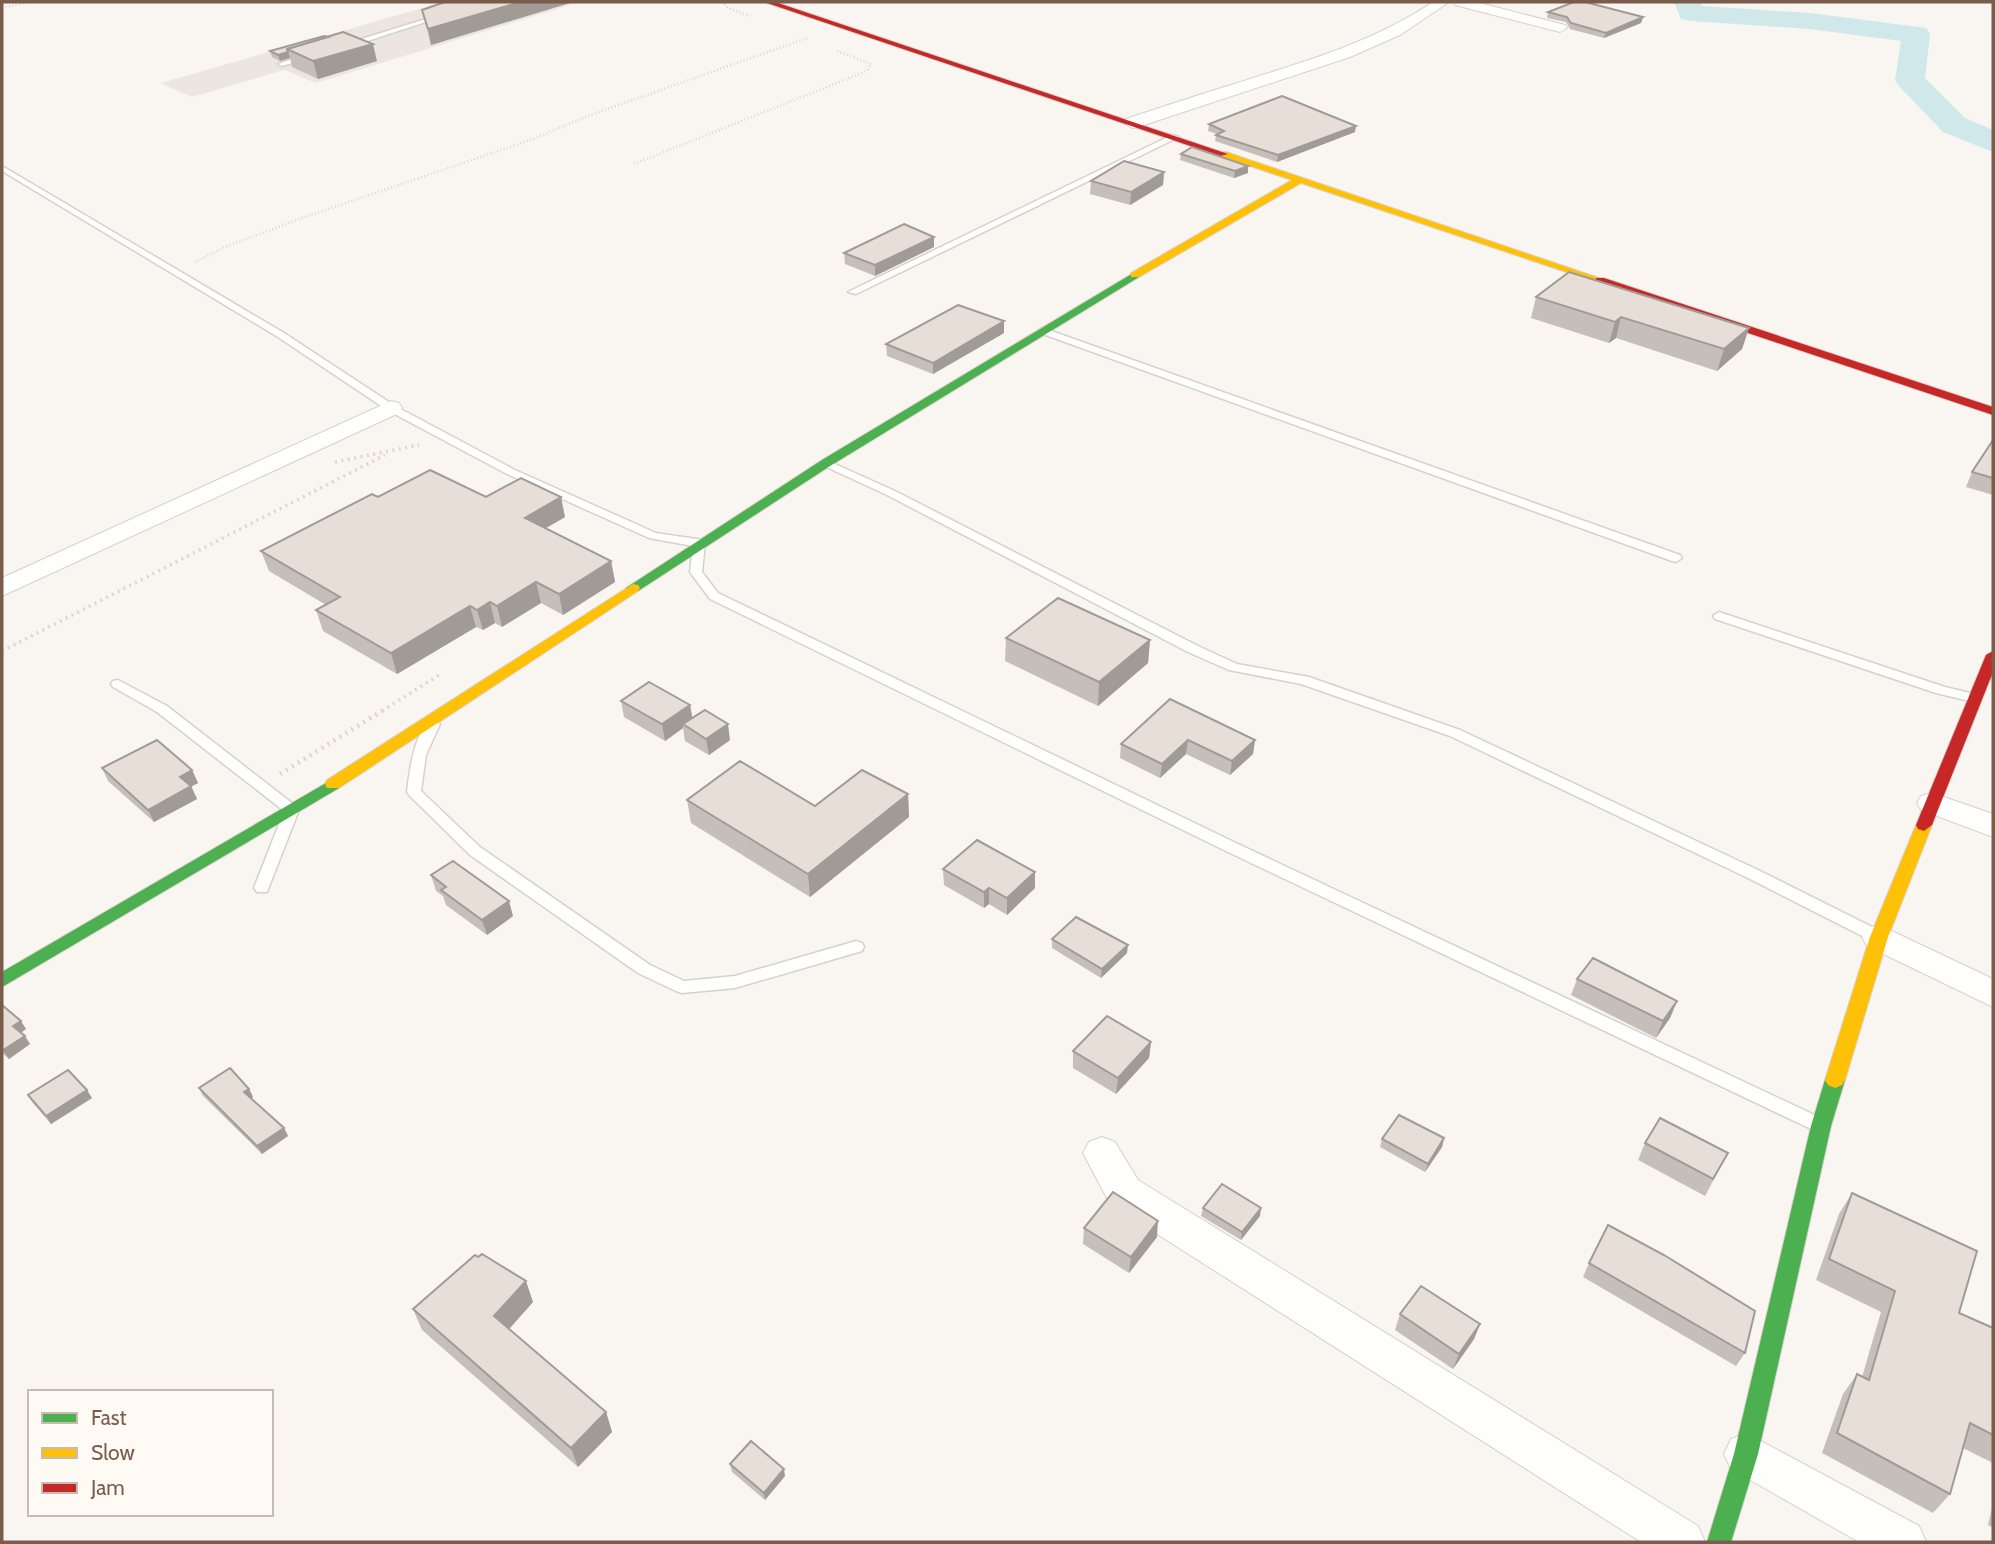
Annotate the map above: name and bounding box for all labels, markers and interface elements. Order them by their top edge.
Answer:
legend [28,1390,273,1516]
text: Fast [91,1405,127,1430]
text: Slow [91,1440,135,1465]
text: Jam [90,1475,125,1500]

